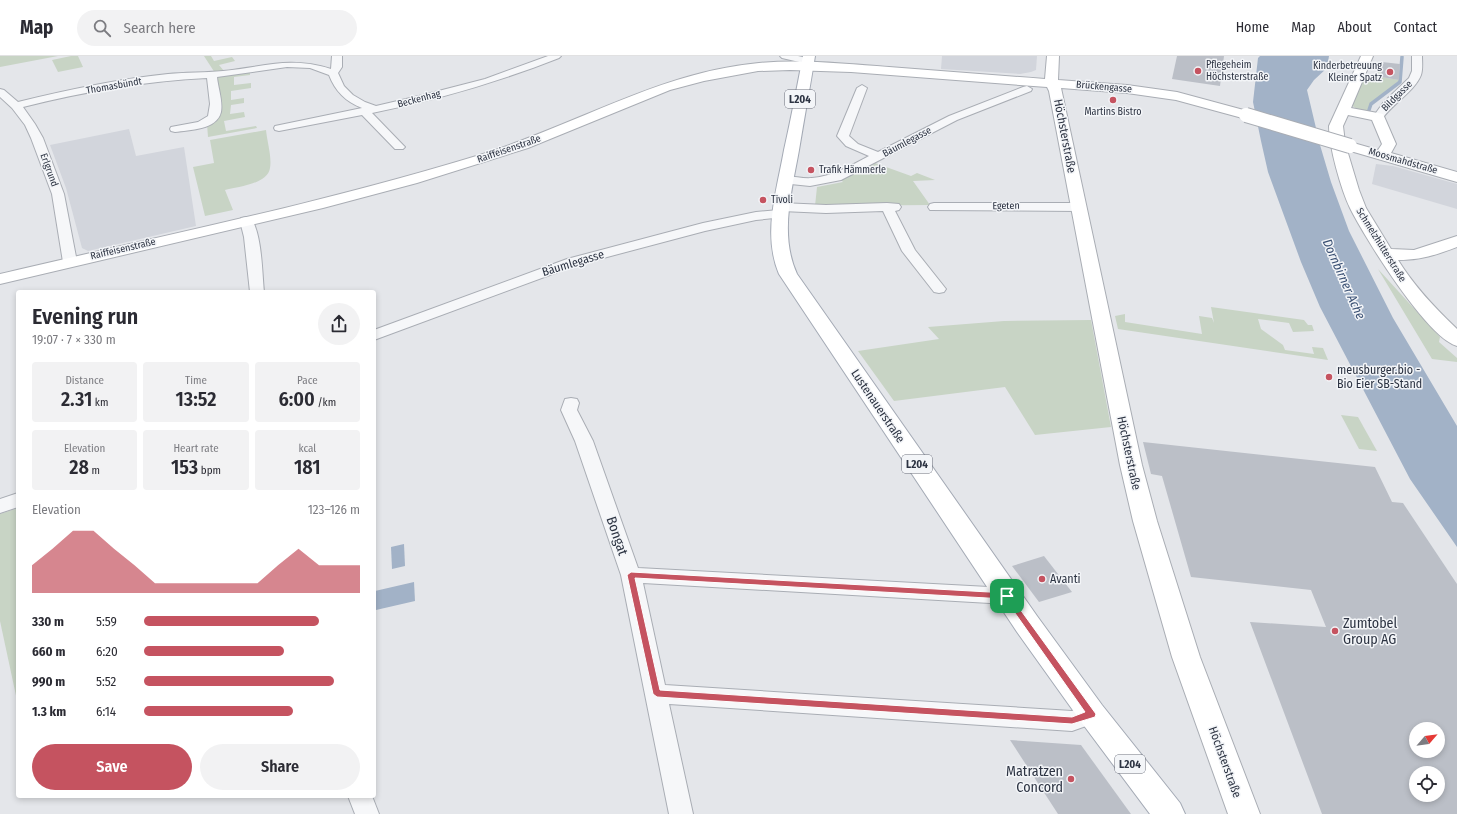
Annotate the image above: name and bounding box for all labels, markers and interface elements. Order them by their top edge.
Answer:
search box [77,10,357,46]
text: Map [20,16,53,39]
icon: search [91,17,113,39]
text: Search here [123,19,196,37]
text: Home [1236,19,1269,36]
text: Map [1291,19,1315,36]
text: About [1337,19,1372,36]
text: Contact [1394,19,1437,36]
place label: Pflegeheim Höchsterstraße [1206,59,1269,83]
place label: Kinderbetreuung Kleiner Spatz [1313,60,1382,84]
marker: Pflegeheim Höchsterstraße [1193,66,1203,76]
marker: Kinderbetreuung Kleiner Spatz [1385,67,1395,77]
street label: Thomasbündt [85,75,144,97]
street label: Bildgasse [1379,78,1415,114]
street label: Brückengasse [1076,79,1132,95]
street label: Beckenhag [396,87,442,111]
road number: L204 [785,90,815,108]
marker: Martins Bistro [1108,95,1118,105]
street label: Höchsterstraße [1051,98,1079,174]
place label: Martins Bistro [1084,106,1142,118]
street label: Bäumlegasse [881,124,934,160]
street label: Raiffeisenstraße [476,132,543,166]
street label: Moosmahdstraße [1367,145,1439,177]
street label: Erlgrund [37,152,61,188]
place label: Trafik Hämmerle [819,164,886,176]
marker: Trafik Hämmerle [806,165,816,175]
place label: Tivoli [771,194,793,206]
marker: Tivoli [758,195,768,205]
street label: Egeten [992,200,1020,212]
street label: Schmelzhütterstraße [1353,206,1409,284]
street label: Raiffeisenstraße [89,236,157,262]
water label: Dornbirner Ache [1320,237,1368,321]
street label: Bäumlegasse [540,247,606,279]
text: Evening run [32,303,138,330]
button: share [318,303,360,345]
text: 19:07 · 7 × 330 m [32,332,116,347]
place label: meusburger.bio - Bio Eier SB-Stand [1337,363,1422,391]
street label: Lustenauerstraße [848,367,908,446]
marker: meusburger.bio - Bio Eier SB-Stand [1324,372,1334,382]
text: Distance [65,374,104,387]
text: Time [185,374,207,387]
text: Pace [297,374,318,387]
text: 2.31 [61,387,92,411]
text: 13:52 [176,387,216,411]
text: 6:00 [278,387,315,411]
text: km [92,396,108,409]
text: /km [315,396,336,409]
street label: Höchsterstraße [1114,415,1144,491]
text: Elevation [64,442,105,455]
text: Heart rate [173,442,219,455]
text: kcal [298,442,316,455]
text: 28 [69,455,89,479]
text: 153 [171,455,198,479]
text: 181 [294,455,321,479]
road number: L204 [902,455,932,473]
text: m [89,464,100,477]
text: bpm [198,464,221,477]
text: Elevation [32,502,81,517]
text: 123–126 m [308,502,360,517]
street label: Bongat [602,514,632,558]
place label: Avanti [1050,572,1081,586]
marker: Avanti [1037,574,1047,584]
pin [990,579,1024,613]
icon: arrive [996,585,1018,607]
text: 330 m [32,614,64,629]
text: 5:59 [96,614,117,629]
place label: Zumtobel Group AG [1343,615,1398,648]
marker: Zumtobel Group AG [1330,626,1340,636]
text: 660 m [32,644,65,659]
text: 6:20 [96,644,118,659]
text: 990 m [32,674,65,689]
text: 5:52 [96,674,116,689]
text: 1.3 km [32,704,66,719]
text: 6:14 [96,704,116,719]
north arrow [1409,722,1445,758]
map controls [1409,722,1445,802]
street label: Höchsterstraße [1206,724,1244,800]
button: Save [32,744,192,790]
button: Share [200,744,360,790]
road number: L204 [1115,755,1145,773]
place label: Matratzen Concord [1006,763,1063,796]
button: locate [1409,766,1445,802]
marker: Matratzen Concord [1066,774,1076,784]

